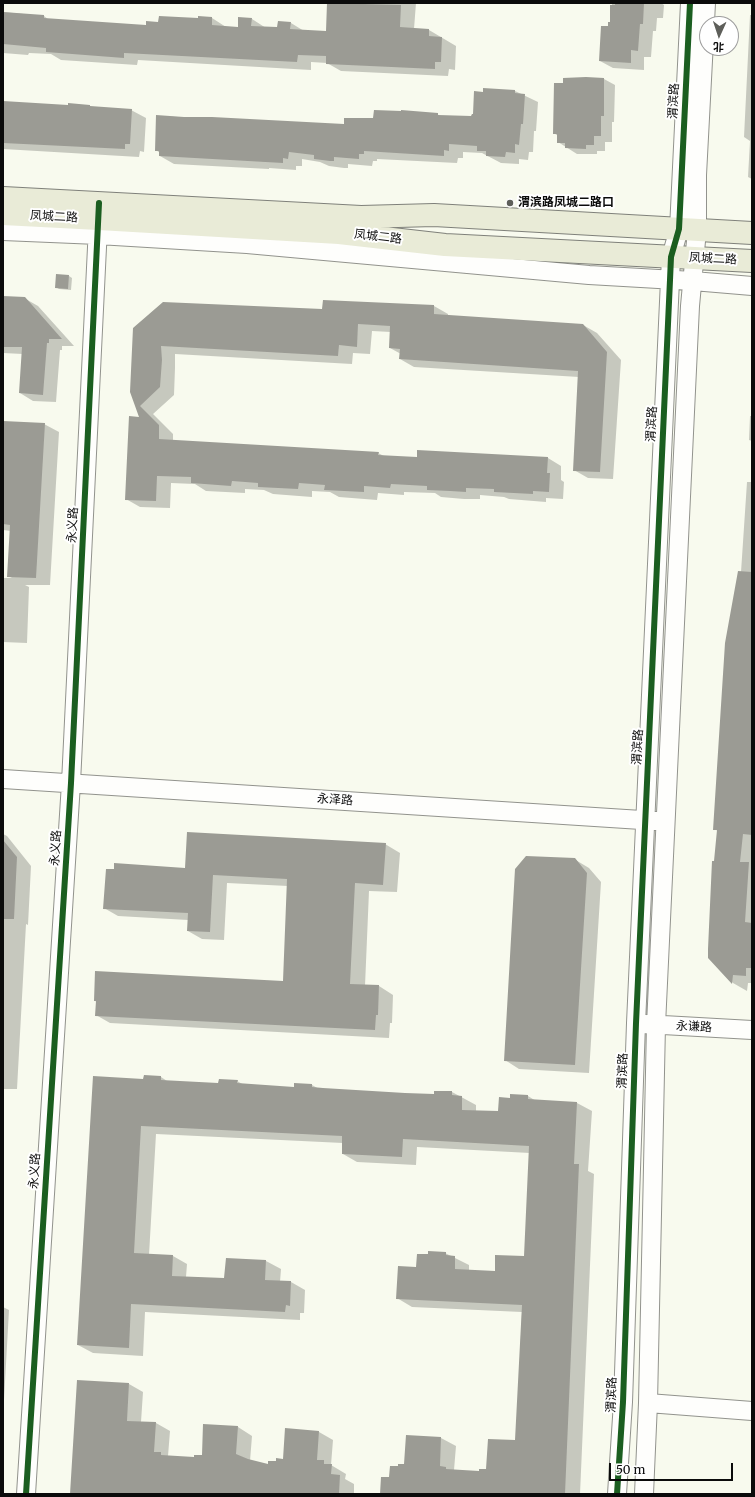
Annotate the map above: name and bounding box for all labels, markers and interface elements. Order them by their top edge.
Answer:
north arrow [699,16,739,56]
text: 北 [713,40,724,54]
street label: 渭滨路 [666,83,682,119]
place label: 渭滨路凤城二路口 [518,196,614,210]
marker: 渭滨路凤城二路口 [505,198,515,208]
street label: 凤城二路 [30,209,78,225]
street label: 凤城二路 [353,227,403,247]
street label: 凤城二路 [689,251,737,267]
street label: 渭滨路 [644,406,660,442]
street label: 永义路 [65,507,81,543]
street label: 渭滨路 [630,729,646,765]
street label: 永泽路 [317,792,353,808]
street label: 永义路 [48,830,64,866]
street label: 永谦路 [676,1019,712,1035]
street label: 渭滨路 [615,1053,631,1089]
street label: 永义路 [27,1153,43,1189]
street label: 渭滨路 [604,1377,620,1413]
scale bar [611,1455,735,1481]
text: 50 m [616,1462,645,1477]

